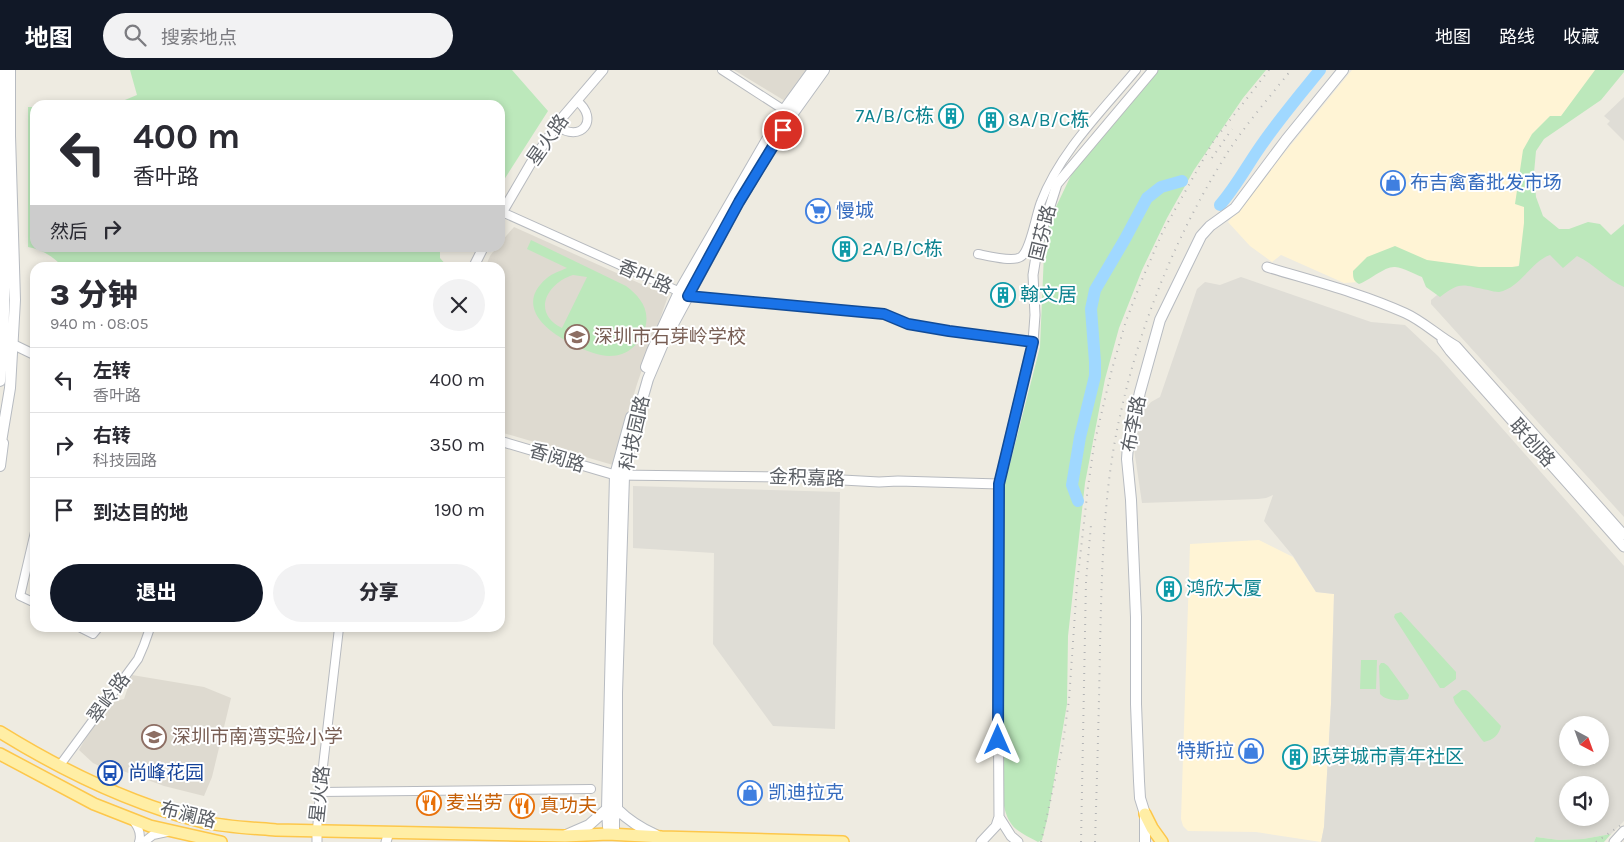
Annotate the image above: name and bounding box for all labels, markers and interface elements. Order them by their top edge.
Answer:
search box [103,13,453,58]
icon: search [121,21,149,49]
text: 地图 [25,24,73,52]
text: 地图 [1435,26,1471,48]
text: 路线 [1499,26,1535,48]
text: 收藏 [1563,26,1599,48]
text: 搜索地点 [161,27,237,49]
building icon: 7A/B/C栋 [938,103,964,129]
place label: 7A/B/C栋 [855,105,934,127]
building icon: 8A/B/C栋 [978,107,1004,133]
pin [762,109,804,151]
place label: 8A/B/C栋 [1008,109,1089,131]
street label: 星火路 [523,110,573,170]
text: 400 m [133,116,240,157]
icon: arrive [769,116,797,144]
icon: left [50,120,115,185]
text: 香叶路 [133,164,199,190]
shop icon: 布吉禽畜批发市场 [1380,170,1406,196]
place label: 布吉禽畜批发市场 [1410,172,1562,194]
supermarket icon: 慢城 [805,198,831,224]
place label: 慢城 [836,200,874,222]
street label: 国芬路 [1025,203,1061,263]
icon: right [98,215,126,243]
text: 然后 [50,221,88,243]
building icon: 2A/B/C栋 [832,236,858,262]
place label: 2A/B/C栋 [862,238,943,260]
street label: 香叶路 [614,255,676,299]
text: 3 分钟 [50,277,138,313]
button: close [433,279,485,331]
building icon: 翰文居 [990,282,1016,308]
place label: 翰文居 [1020,284,1077,306]
text: 940 m · 08:05 [50,314,148,333]
school or university icon: 深圳市石芽岭学校 [564,324,590,350]
place label: 深圳市石芽岭学校 [594,326,746,348]
text: 左转 [93,360,131,382]
icon: left [50,366,78,394]
text: 400 m [430,369,485,391]
text: 香叶路 [93,386,141,405]
street label: 科技园路 [616,393,654,473]
street label: 布李路 [1118,394,1150,454]
street label: 联创路 [1505,414,1559,472]
text: 右转 [93,425,131,447]
icon: right [50,431,78,459]
text: 350 m [429,434,485,456]
street label: 香阅路 [527,439,587,477]
text: 科技园路 [93,451,157,470]
street label: 金积嘉路 [769,466,845,490]
icon: arrive [50,496,78,524]
text: 190 m [434,499,485,521]
text: 到达目的地 [93,502,188,524]
button: 退出 [50,564,263,622]
button: 分享 [273,564,485,622]
building icon: 鸿欣大厦 [1156,576,1182,602]
place label: 鸿欣大厦 [1186,578,1262,600]
street label: 翠岭路 [83,668,135,728]
position arrow [971,713,1023,765]
north arrow [1559,716,1609,766]
map controls [1559,716,1609,826]
school or university icon: 深圳市南湾实验小学 [141,724,167,750]
place label: 深圳市南湾实验小学 [172,726,343,748]
shop icon: 特斯拉 [1238,738,1264,764]
place label: 特斯拉 [1177,740,1234,762]
building icon: 跃芽城市青年社区 [1282,744,1308,770]
place label: 跃芽城市青年社区 [1312,746,1464,768]
bus stop icon: 尚峰花园 [97,760,123,786]
place label: 尚峰花园 [128,762,204,784]
street label: 星火路 [306,764,334,824]
button: sound [1559,776,1609,826]
shop icon: 凯迪拉克 [737,780,763,806]
place label: 凯迪拉克 [768,782,844,804]
restaurant icon: 麦当劳 [416,790,442,816]
place label: 麦当劳 [446,792,503,814]
restaurant icon: 真功夫 [509,793,535,819]
place label: 真功夫 [540,795,597,817]
street label: 布澜路 [158,797,218,833]

